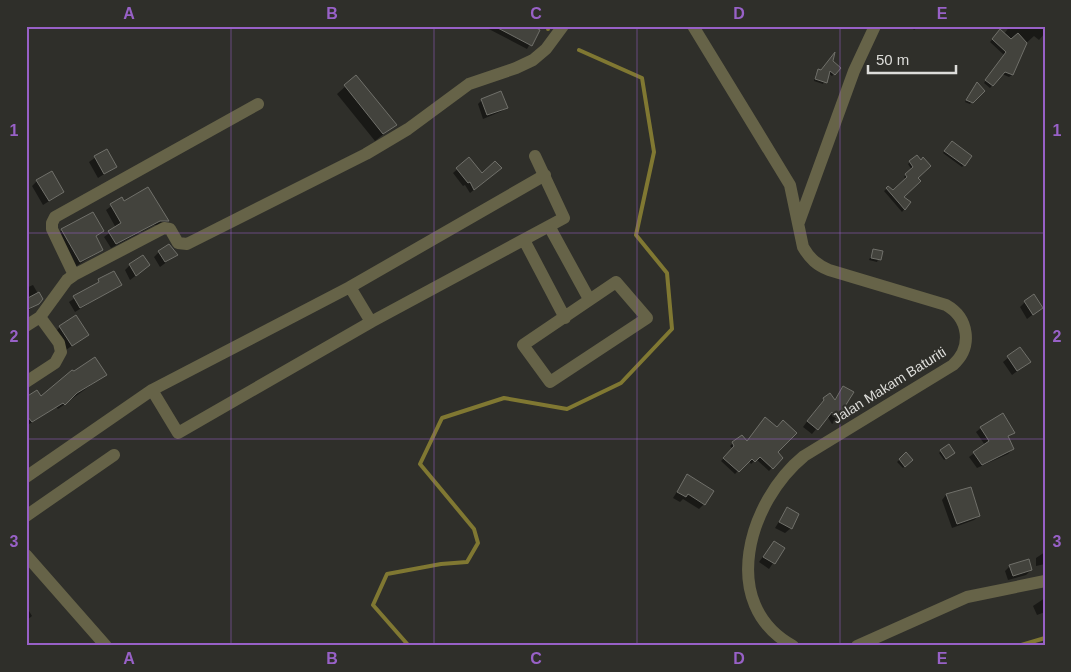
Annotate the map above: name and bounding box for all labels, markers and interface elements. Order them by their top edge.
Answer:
text: A [123,5,135,22]
text: B [326,5,338,22]
text: C [530,5,542,22]
text: D [733,5,745,22]
text: E [937,5,948,22]
scale bar [868,42,956,74]
text: 50 m [876,51,909,68]
text: 1 [10,122,19,139]
text: 1 [1053,122,1062,139]
text: 2 [10,328,19,345]
text: 2 [1053,328,1062,345]
street label: Jalan Makam Baturiti [829,344,949,426]
text: 3 [10,533,19,550]
text: 3 [1053,533,1062,550]
text: A [123,650,135,667]
text: B [326,650,338,667]
text: C [530,650,542,667]
text: D [733,650,745,667]
text: E [937,650,948,667]

